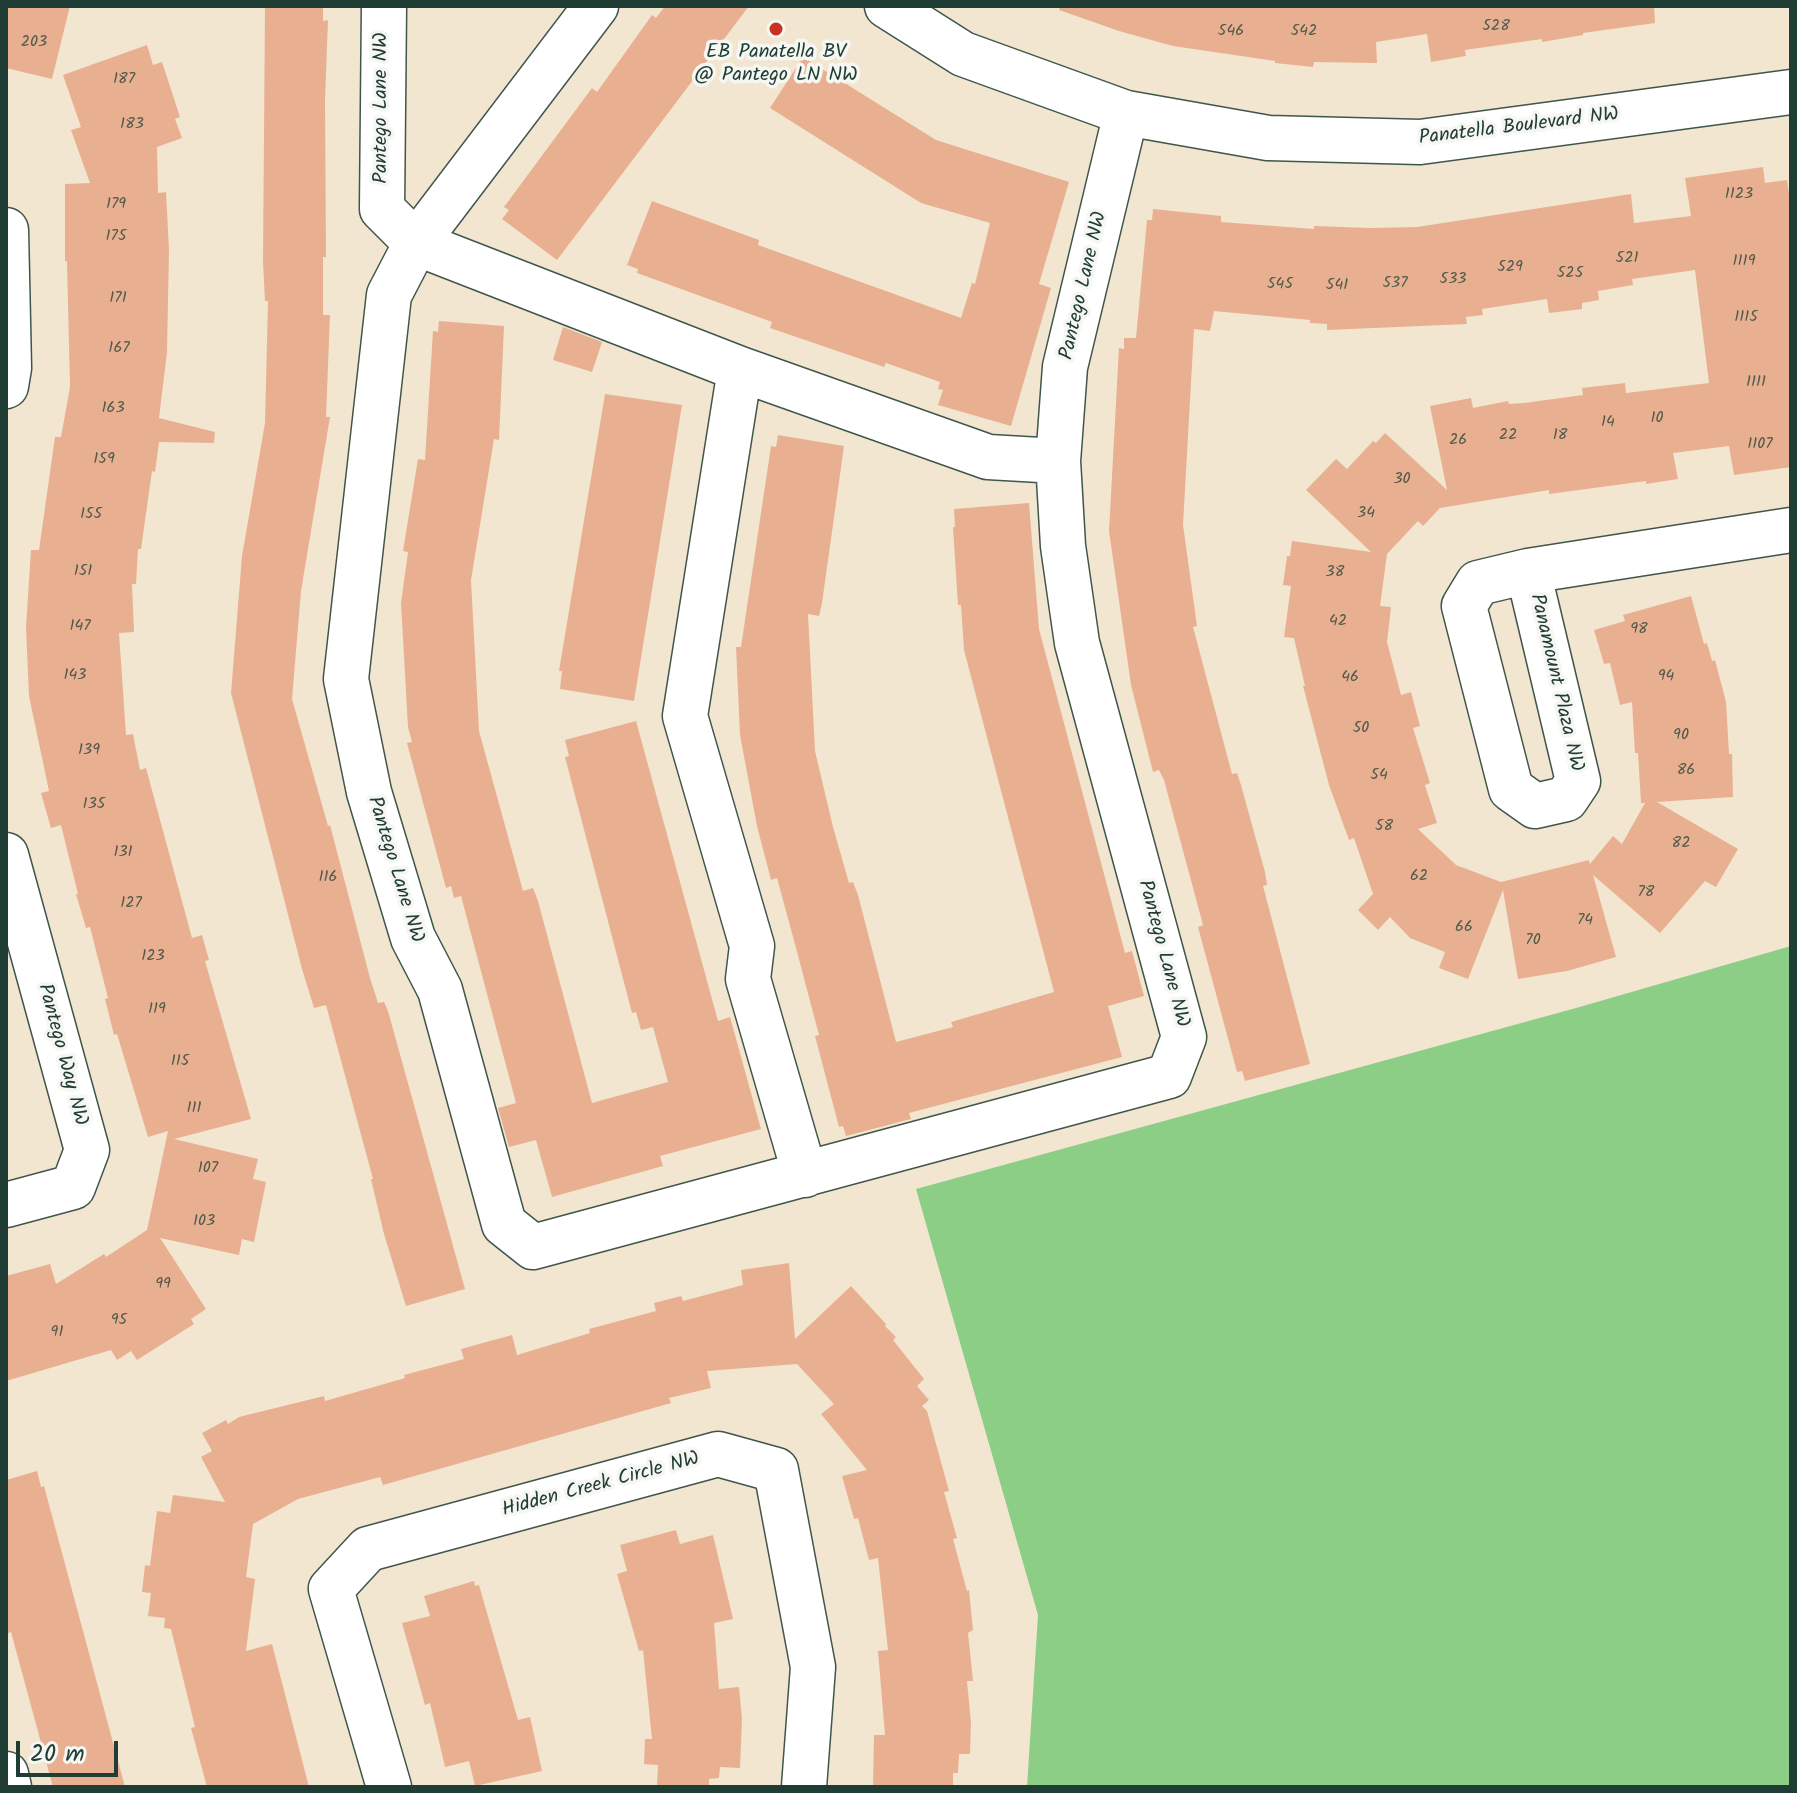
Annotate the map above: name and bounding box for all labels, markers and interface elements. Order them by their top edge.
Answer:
house number: 528 [1482,17,1510,37]
marker: EB Panatella BV @ Pantego LN NW [767,20,785,38]
house number: 546 [1218,22,1244,42]
house number: 542 [1291,22,1317,42]
street label: Pantego Lane NW [371,32,395,184]
house number: 203 [21,33,47,53]
place label: EB Panatella BV @ Pantego LN NW [694,42,858,89]
house number: 187 [113,70,135,90]
street label: Panatella Boulevard NW [1418,104,1620,152]
house number: 183 [120,115,144,135]
house number: 1123 [1725,185,1753,205]
house number: 179 [106,195,126,215]
street label: Pantego Lane NW [1056,210,1114,362]
house number: 175 [106,227,126,247]
house number: 521 [1616,249,1638,269]
house number: 1119 [1733,252,1755,272]
house number: 529 [1497,258,1523,278]
house number: 525 [1557,264,1583,284]
house number: 533 [1440,270,1466,290]
house number: 537 [1382,274,1408,294]
house number: 545 [1267,275,1293,295]
house number: 541 [1326,276,1348,296]
house number: 171 [109,289,127,309]
house number: 1115 [1734,308,1758,328]
house number: 167 [108,339,130,359]
house number: 1111 [1746,373,1766,393]
house number: 163 [101,399,125,419]
house number: 10 [1650,409,1664,429]
house number: 14 [1601,413,1615,433]
house number: 22 [1499,426,1517,446]
house number: 18 [1553,426,1567,446]
house number: 26 [1449,431,1467,451]
house number: 1107 [1747,435,1773,455]
house number: 159 [93,450,115,470]
house number: 30 [1393,470,1411,490]
house number: 34 [1357,504,1375,524]
house number: 155 [80,505,102,525]
house number: 151 [74,562,92,582]
house number: 38 [1326,563,1344,583]
street label: Panamount Plaza NW [1523,592,1587,774]
house number: 42 [1329,612,1347,632]
house number: 147 [69,617,91,637]
house number: 98 [1630,620,1648,640]
house number: 143 [64,666,86,686]
house number: 94 [1658,667,1674,687]
house number: 46 [1341,668,1359,688]
house number: 50 [1353,719,1369,739]
house number: 90 [1673,726,1689,746]
house number: 139 [78,741,100,761]
house number: 86 [1677,761,1695,781]
house number: 54 [1370,766,1388,786]
street label: Pantego Lane NW [360,794,428,946]
house number: 135 [83,795,105,815]
house number: 58 [1375,817,1393,837]
house number: 82 [1672,834,1690,854]
house number: 131 [113,843,133,863]
house number: 62 [1410,867,1428,887]
house number: 116 [319,868,337,888]
street label: Pantego Lane NW [1131,878,1193,1030]
house number: 78 [1637,883,1655,903]
house number: 127 [120,894,142,914]
house number: 74 [1577,911,1593,931]
house number: 66 [1455,918,1473,938]
house number: 70 [1525,931,1541,951]
house number: 123 [141,947,165,967]
street label: Pantego Way NW [31,981,91,1129]
house number: 119 [148,1000,166,1020]
house number: 115 [171,1052,189,1072]
house number: 111 [186,1099,202,1119]
house number: 107 [198,1159,218,1179]
house number: 103 [193,1212,215,1232]
house number: 99 [155,1275,171,1295]
house number: 95 [111,1311,127,1331]
house number: 91 [51,1323,63,1343]
street label: Hidden Creek Circle NW [500,1448,702,1524]
scale bar [20,1725,122,1775]
text: 20 m [30,1735,85,1774]

